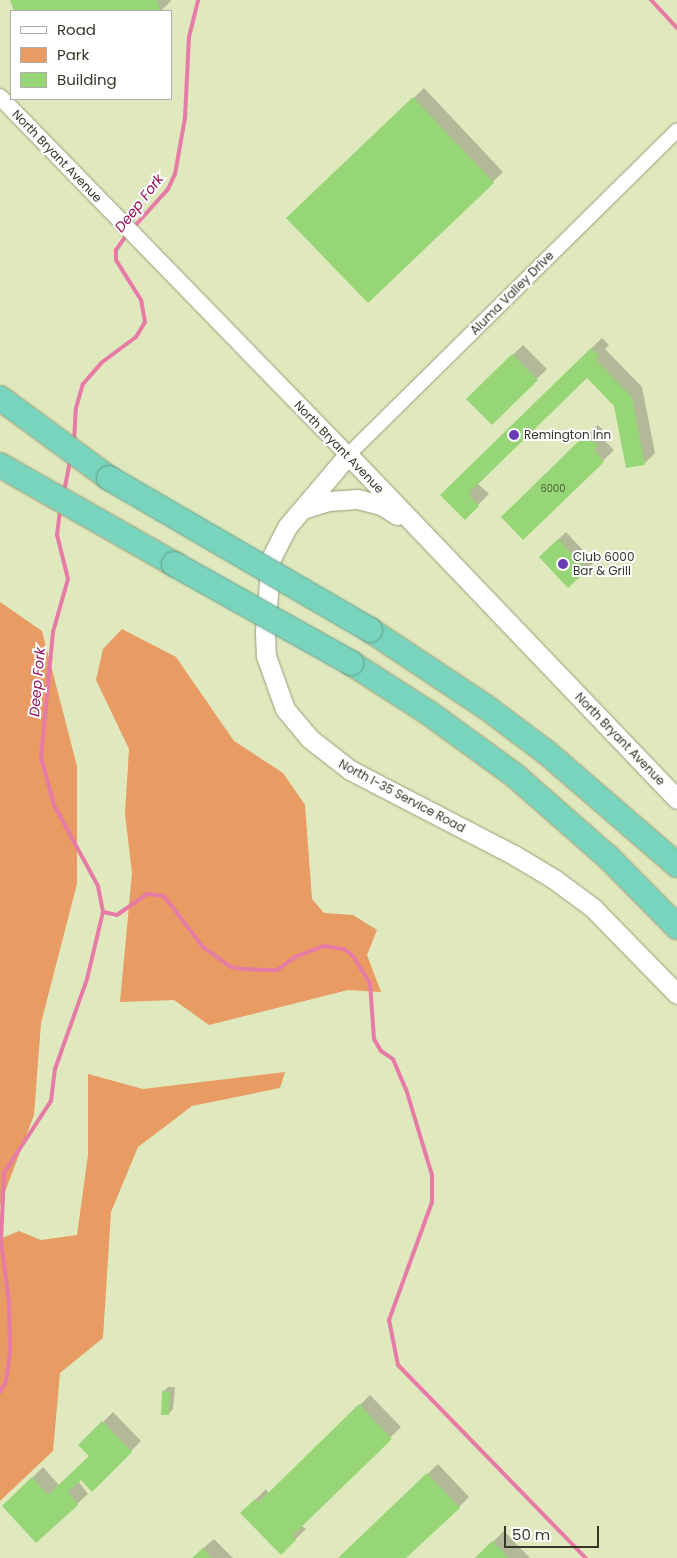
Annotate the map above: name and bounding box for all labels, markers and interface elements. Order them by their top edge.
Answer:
legend [10,10,172,100]
text: Road [57,19,96,40]
text: Park [57,44,89,65]
text: Building [57,69,117,90]
street label: North Bryant Avenue [9,107,105,205]
water label: Deep Fork [111,171,167,235]
street label: Aluma Valley Drive [467,248,557,338]
street label: North Bryant Avenue [291,398,387,496]
place label: Remington Inn [524,428,611,442]
marker: Remington Inn [508,429,520,441]
house number: 6000 [540,483,566,495]
place label: Club 6000 Bar & Grill [573,550,634,578]
marker: Club 6000 Bar & Grill [557,558,569,570]
water label: Deep Fork [26,647,48,717]
street label: North Bryant Avenue [572,690,668,788]
street label: North I-35 Service Road [336,757,468,835]
scale bar [507,1516,602,1548]
text: 50 m [512,1524,550,1545]

